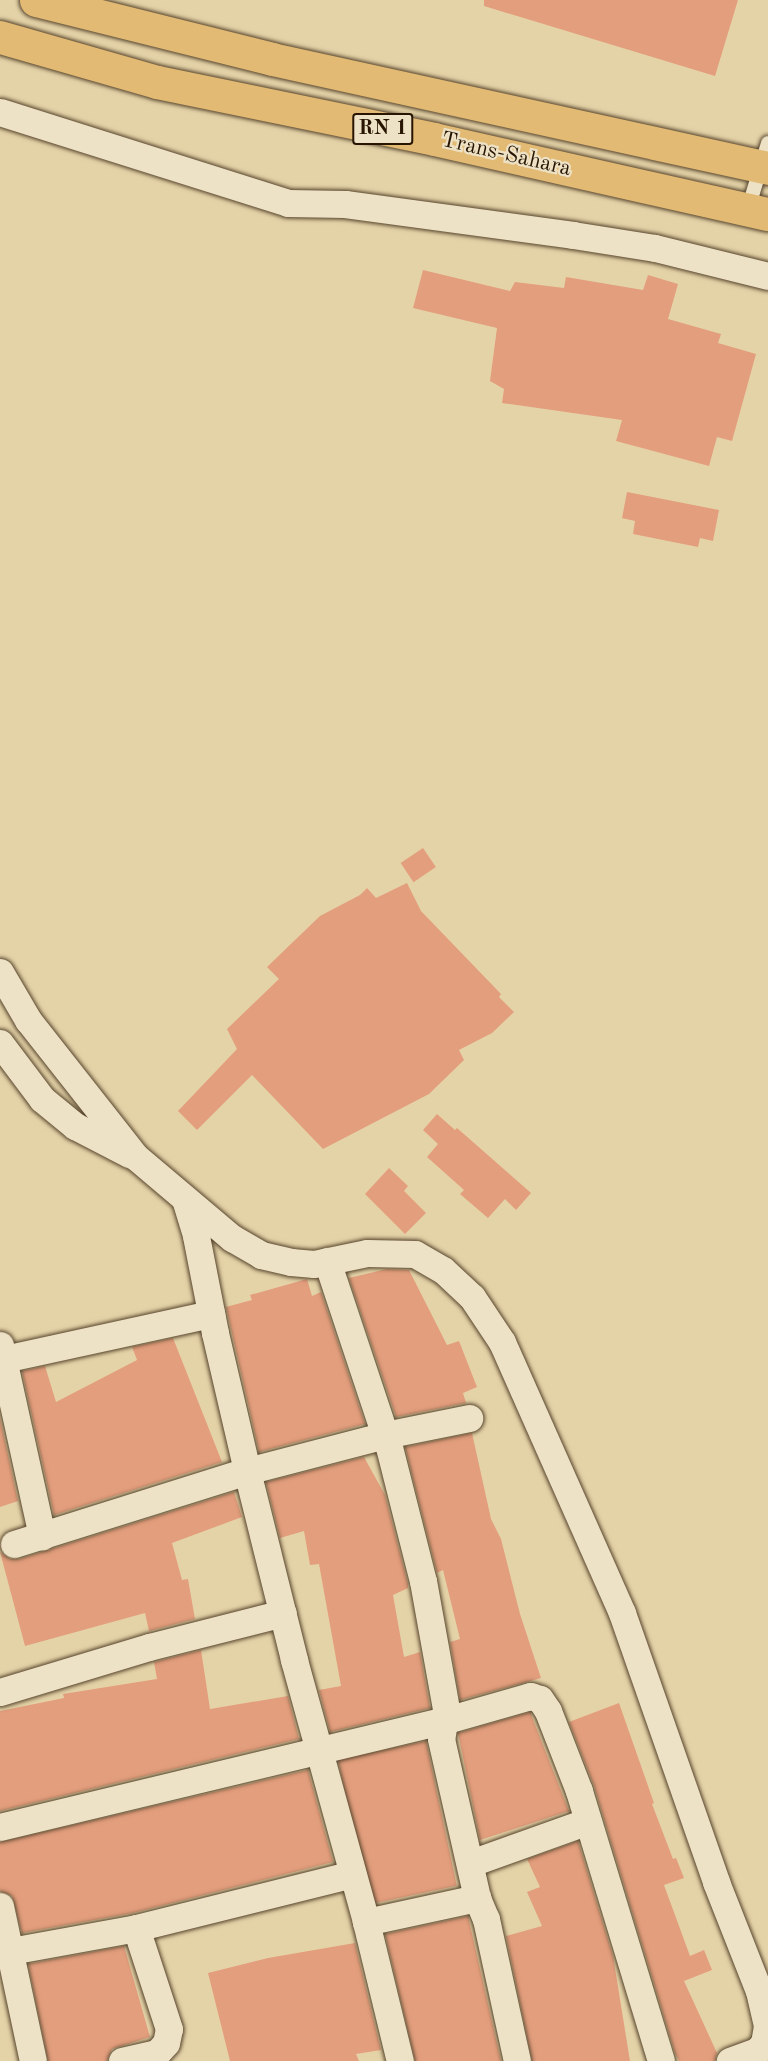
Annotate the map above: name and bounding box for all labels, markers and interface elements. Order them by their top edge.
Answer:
road number: RN 1 [352,111,415,147]
street label: Trans-Sahara [439,127,573,183]

